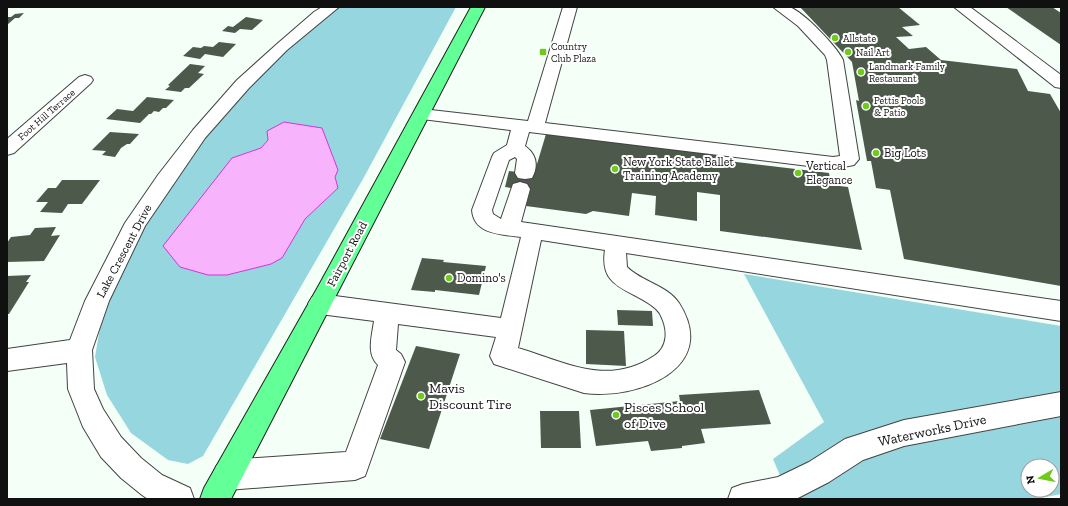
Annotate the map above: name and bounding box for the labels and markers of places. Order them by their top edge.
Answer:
marker: Allstate [830,33,840,43]
place label: Allstate [843,33,876,45]
place label: Country Club Plaza [551,41,596,65]
marker: Country Club Plaza [538,47,548,57]
marker: Nail Art [843,47,853,57]
place label: Nail Art [856,47,890,59]
place label: Landmark Family Restaurant [869,61,946,85]
marker: Landmark Family Restaurant [856,67,866,77]
place label: Pettis Pools & Patio [874,95,924,119]
marker: Pettis Pools & Patio [861,101,871,111]
place label: Big Lots [884,146,926,160]
marker: Big Lots [871,148,881,158]
place label: New York State Ballet Training Academy [623,155,734,183]
place label: Vertical Elegance [805,159,853,187]
marker: New York State Ballet Training Academy [610,164,620,174]
marker: Vertical Elegance [793,168,803,178]
place label: Domino's [457,271,506,285]
marker: Domino's [444,273,454,283]
place label: Mavis Discount Tire [429,380,512,413]
marker: Mavis Discount Tire [416,391,426,401]
place label: Pisces School of Dive [624,399,705,432]
marker: Pisces School of Dive [611,410,621,420]

